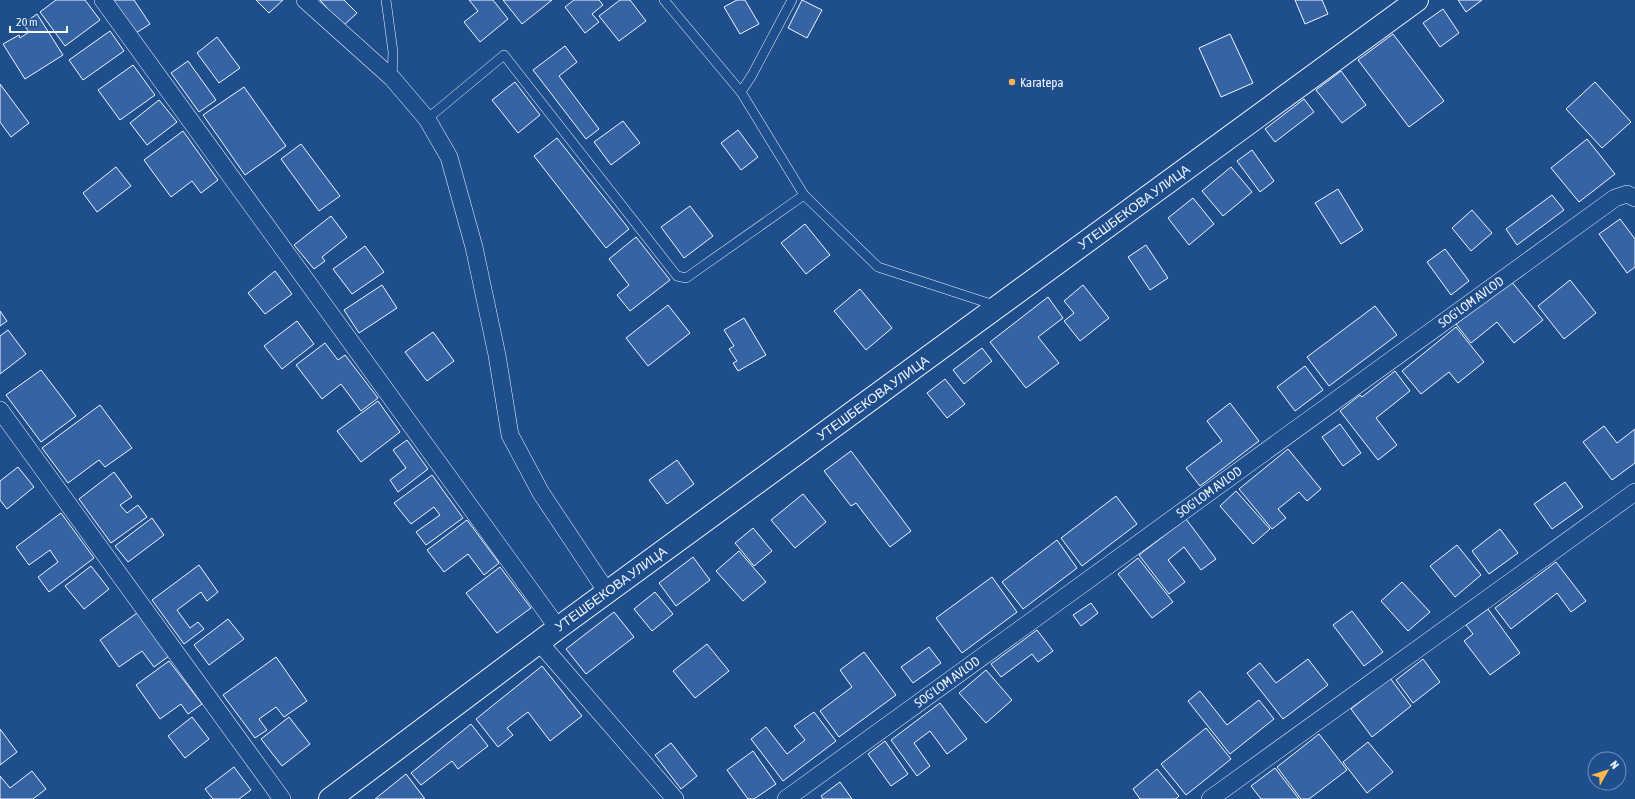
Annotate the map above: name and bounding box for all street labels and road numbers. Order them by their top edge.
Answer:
street label: УТЕШБЕКОВА УЛИЦА [1075,161,1193,253]
street label: SOG'LOM AVLOD [1435,273,1507,331]
street label: УТЕШБЕКОВА УЛИЦА [814,352,932,444]
street label: SOG'LOM AVLOD [1173,463,1245,521]
street label: УТЕШБЕКОВА УЛИЦА [552,543,670,635]
street label: SOG'LOM AVLOD [911,653,983,711]

